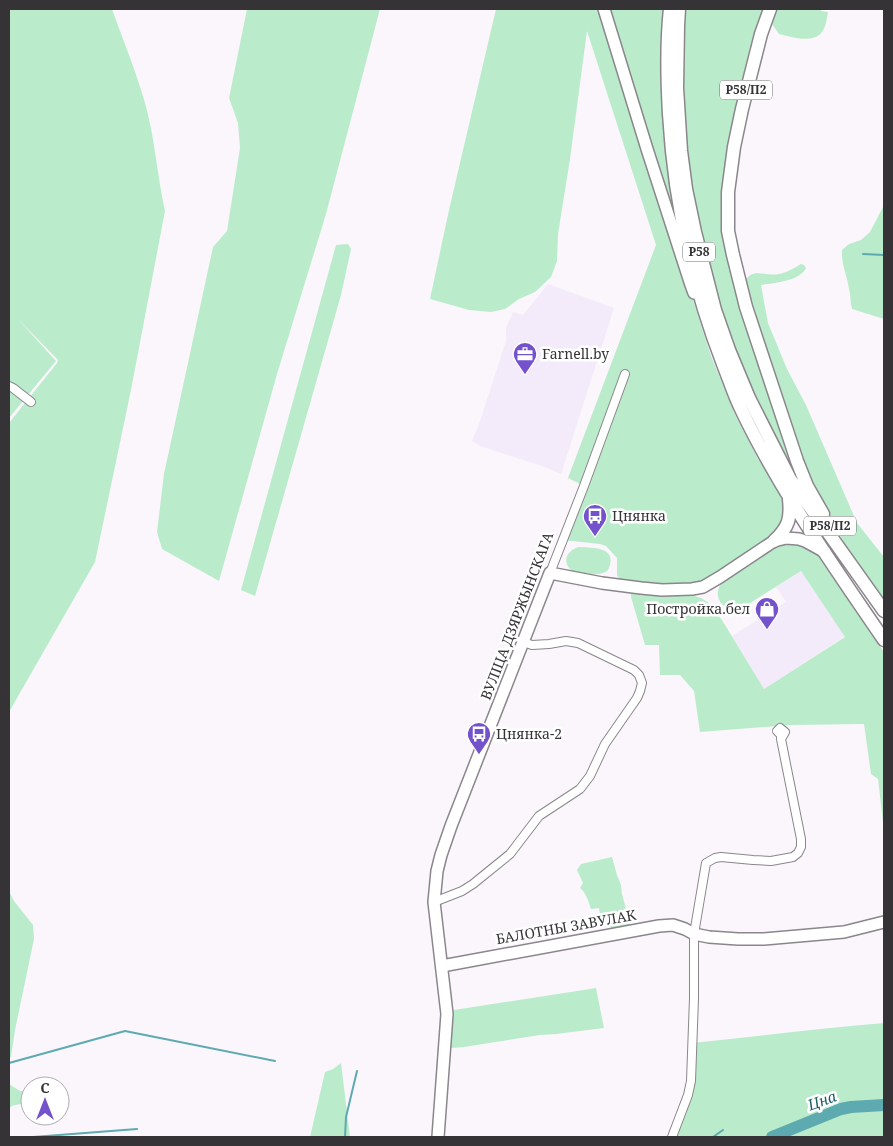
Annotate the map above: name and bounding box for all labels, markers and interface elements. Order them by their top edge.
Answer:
road number: Р58/П2 [720,80,772,100]
road number: Р58 [683,242,715,262]
office icon: Farnell.by [512,341,538,375]
place label: Farnell.by [542,344,609,363]
bus stop icon: Цнянка [582,503,608,537]
place label: Цнянка [612,506,666,525]
road number: Р58/П2 [804,516,856,536]
street label: ВУЛІЦА ДЗЯРЖЫНСКАГА [476,529,557,703]
shop icon: Постройка.бел [754,596,780,630]
place label: Постройка.бел [646,599,750,618]
bus stop icon: Цнянка-2 [466,721,492,755]
place label: Цнянка-2 [496,724,562,743]
street label: БАЛОТНЫ ЗАВУЛАК [494,905,638,948]
north arrow [20,1076,70,1126]
text: С [40,1078,50,1097]
water label: Цна [804,1086,839,1115]

